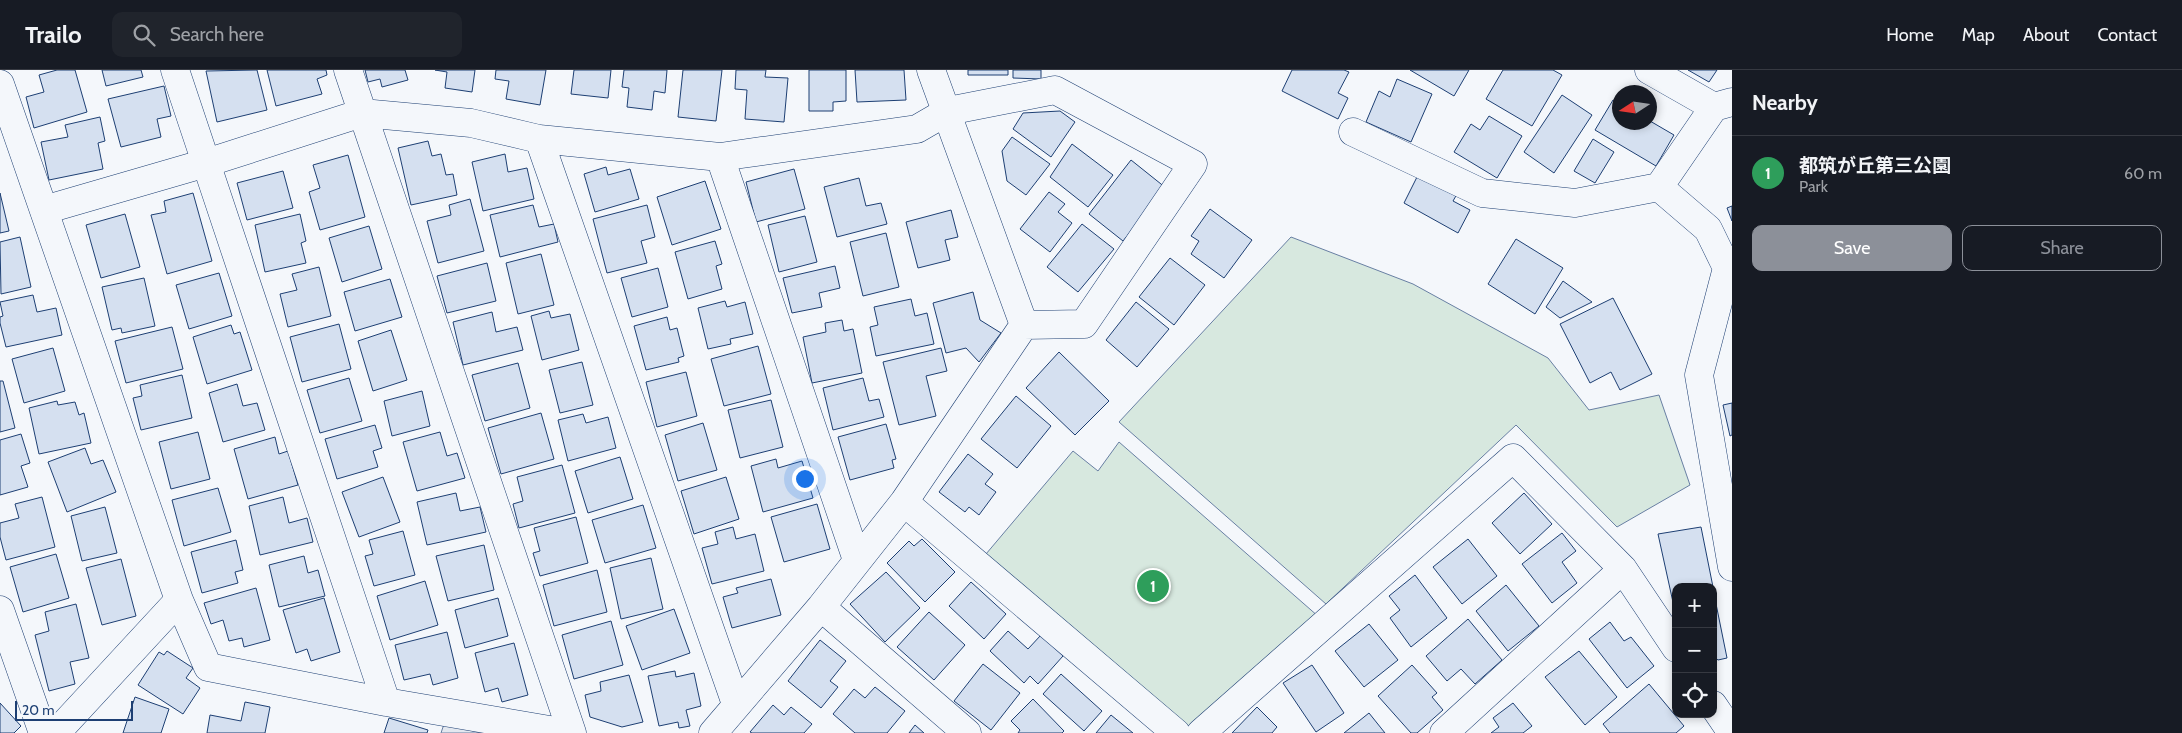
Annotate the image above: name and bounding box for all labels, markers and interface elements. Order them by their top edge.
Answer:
search box [112,12,462,57]
text: Trailo [25,20,82,49]
icon: search [130,21,158,49]
text: Search here [170,23,264,46]
text: Home [1886,24,1934,46]
text: Map [1962,24,1995,46]
text: About [2023,24,2069,46]
text: Contact [2097,24,2157,46]
north arrow [1612,85,1657,130]
text: Nearby [1752,90,1818,115]
text: 都筑が丘第三公園 [1799,154,1951,177]
text: 1 [1765,164,1771,183]
text: 60 m [2124,164,2162,183]
text: Park [1799,177,1828,196]
button: Save [1752,225,1952,271]
button: Share [1962,225,2162,271]
your location [792,466,818,492]
pin: 1 [1137,567,1169,605]
map controls [1672,583,1717,718]
button: + [1672,583,1717,628]
button: − [1672,628,1717,673]
button: locate [1672,673,1717,718]
scale bar [15,698,132,721]
text: 20 m [22,701,55,719]

